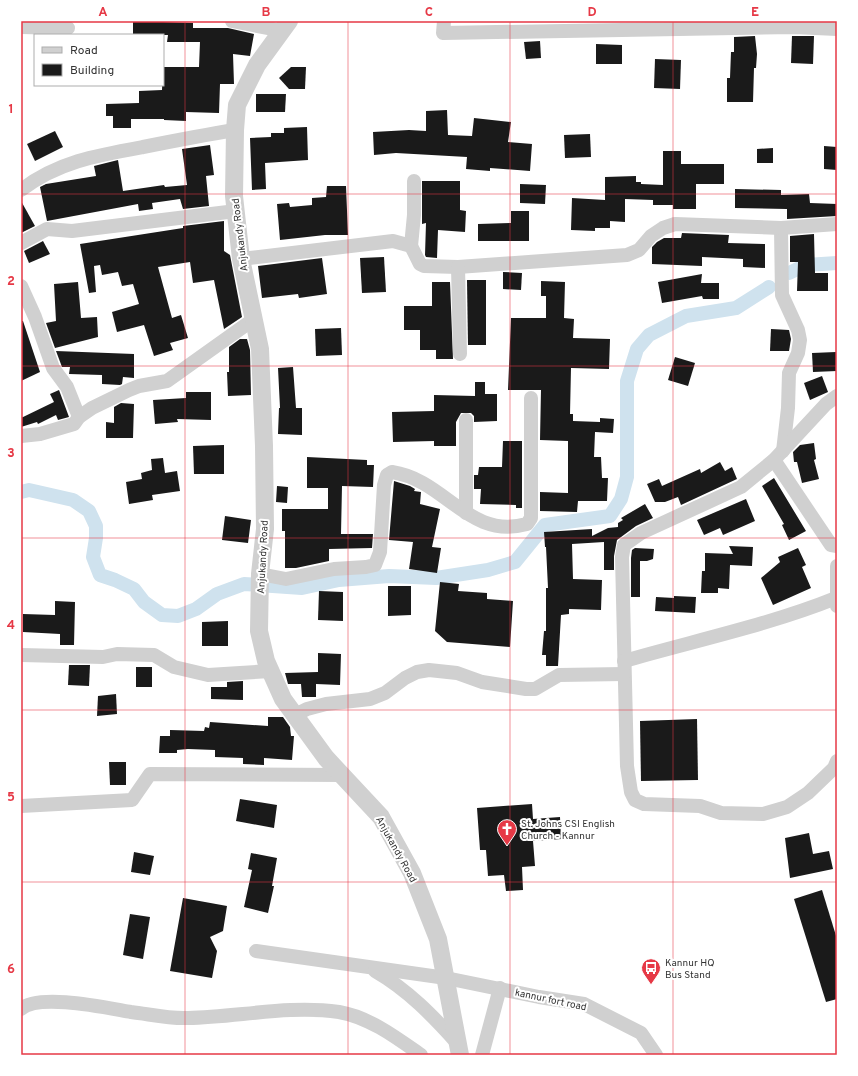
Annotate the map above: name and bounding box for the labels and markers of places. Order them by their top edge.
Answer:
church icon: St. Johns CSI English Church - Kannur [496,818,518,846]
place label: St. Johns CSI English Church - Kannur [521,818,615,843]
bus stop icon: Kannur HQ Bus Stand [640,957,662,985]
place label: Kannur HQ Bus Stand [665,957,714,982]

